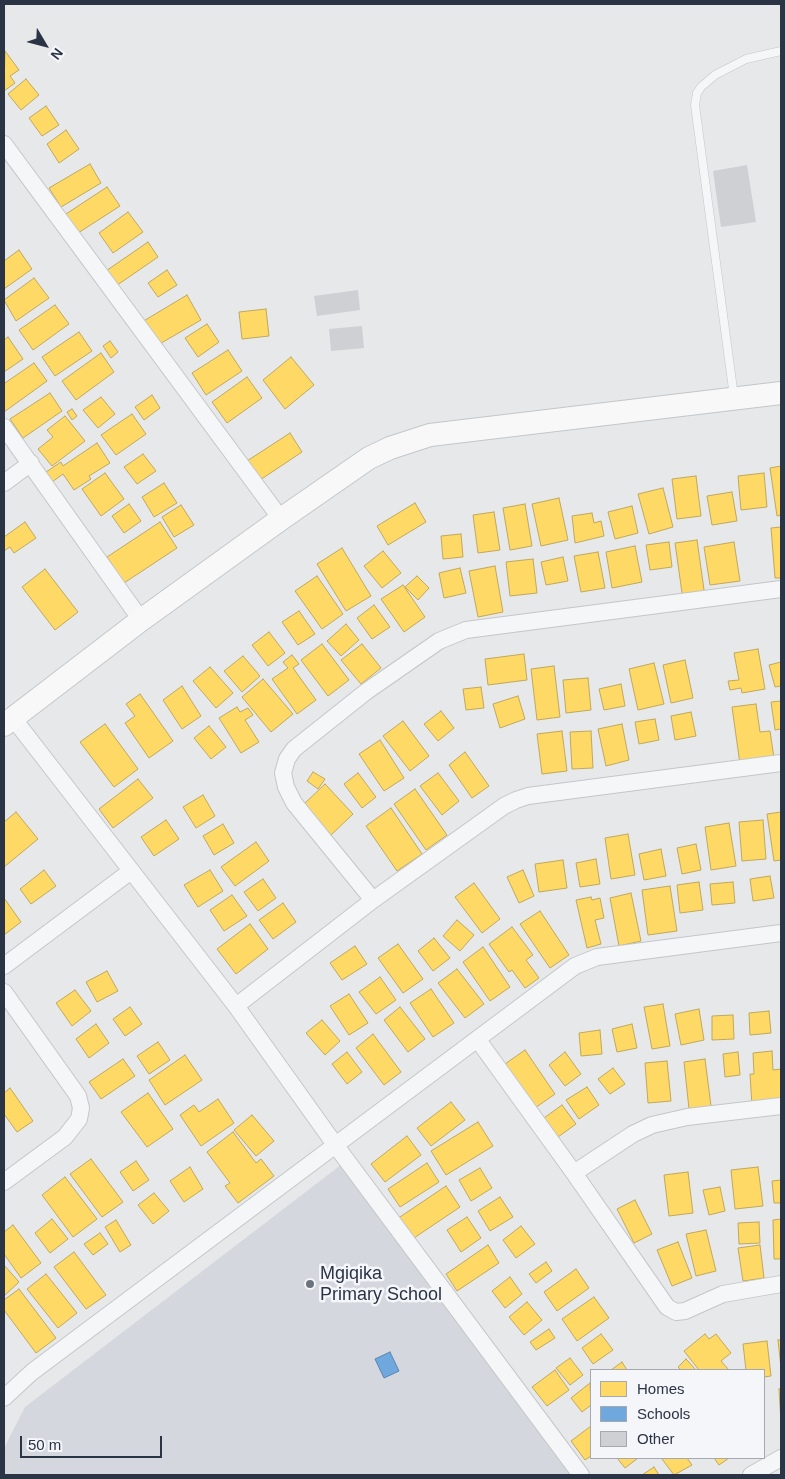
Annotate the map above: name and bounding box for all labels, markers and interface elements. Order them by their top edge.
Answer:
north arrow [20,20,70,70]
text: N [48,45,66,63]
place label: Mgiqika Primary School [320,1263,442,1306]
marker: Mgiqika Primary School [304,1278,316,1290]
legend [590,1369,765,1459]
text: Homes [637,1380,685,1397]
text: Schools [637,1405,690,1422]
scale bar [22,1426,165,1458]
text: Other [637,1430,675,1447]
text: 50 m [28,1436,61,1453]

